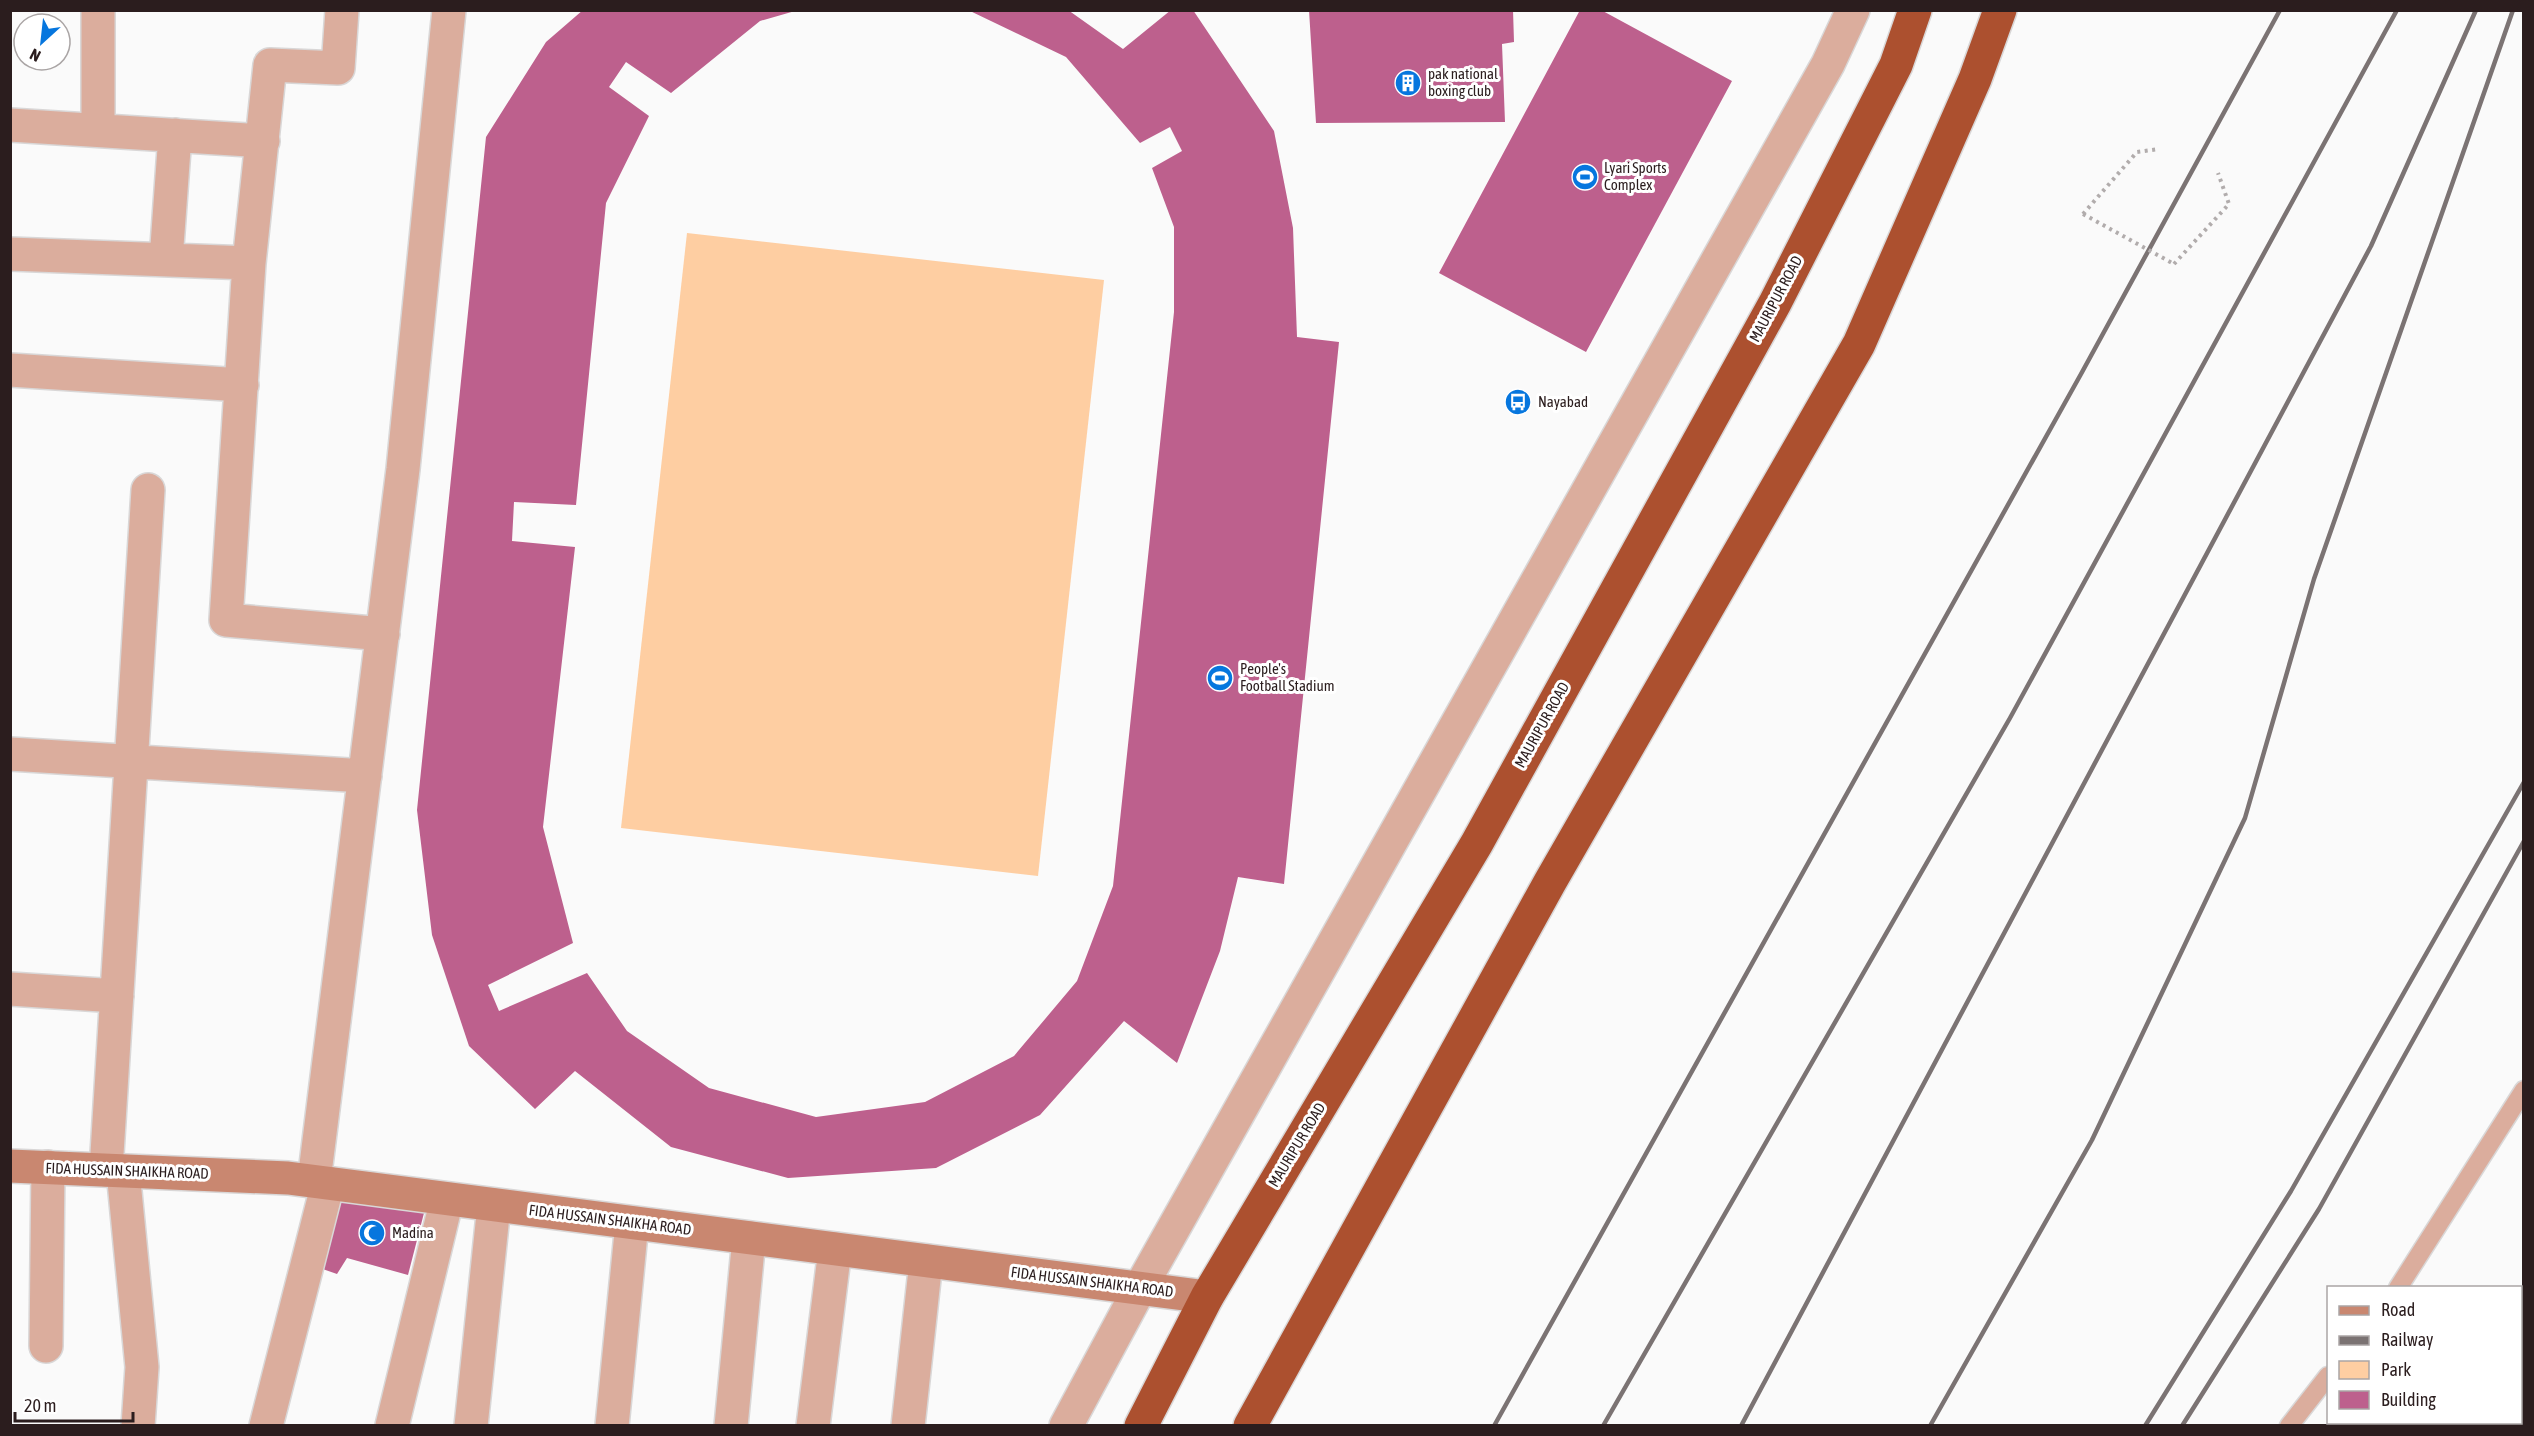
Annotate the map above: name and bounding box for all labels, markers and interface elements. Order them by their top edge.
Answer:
north arrow [12,12,72,72]
text: N [27,45,43,66]
place label: pak national boxing club [1428,65,1498,99]
building icon: pak national boxing club [1393,68,1423,98]
place label: Lyari Sports Complex [1604,159,1667,193]
sports icon: Lyari Sports Complex [1570,162,1600,192]
street label: MAURIPUR ROAD [1746,253,1805,345]
bus stop icon: Nayabad [1503,387,1533,417]
place label: Nayabad [1538,393,1588,410]
place label: People's Football Stadium [1240,660,1334,694]
sports icon: People's Football Stadium [1205,663,1235,693]
street label: MAURIPUR ROAD [1511,679,1572,771]
street label: MAURIPUR ROAD [1265,1100,1328,1190]
street label: FIDA HUSSAIN SHAIKHA ROAD [45,1159,209,1182]
street label: FIDA HUSSAIN SHAIKHA ROAD [528,1201,692,1238]
mosque icon: Madina [357,1218,387,1248]
place label: Madina [392,1224,434,1241]
street label: FIDA HUSSAIN SHAIKHA ROAD [1010,1263,1174,1300]
legend [2327,1286,2522,1424]
text: Road [2381,1299,2415,1320]
text: Railway [2381,1329,2433,1350]
text: Park [2381,1359,2411,1380]
scale bar [15,1385,134,1423]
text: Building [2381,1389,2436,1410]
text: 20 m [24,1395,56,1416]

